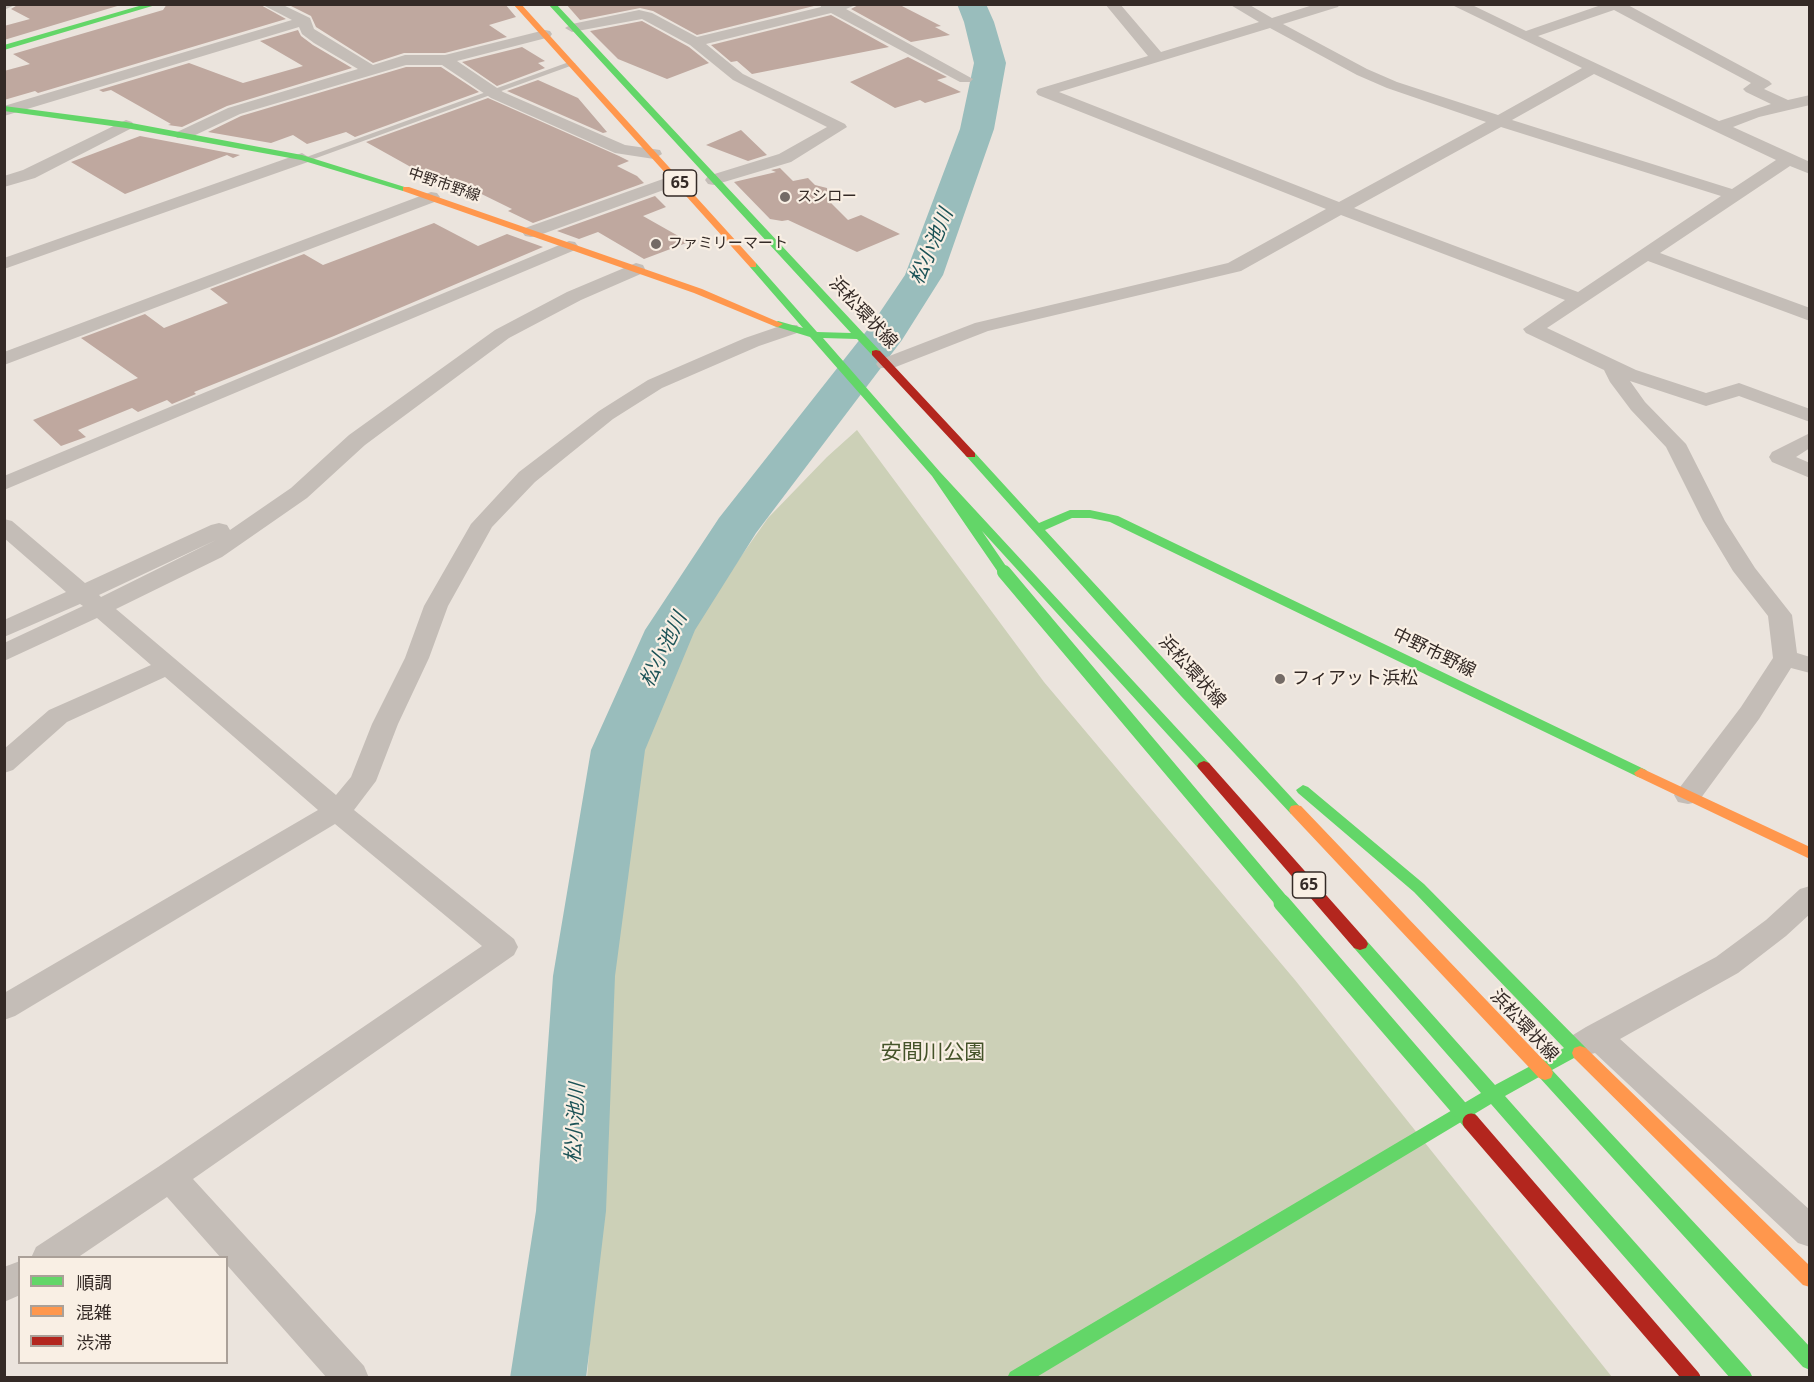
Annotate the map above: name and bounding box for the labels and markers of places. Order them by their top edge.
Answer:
place label: スシロー [797,188,857,206]
marker: スシロー [778,190,792,204]
place label: ファミリーマート [668,235,788,253]
marker: ファミリーマート [649,237,663,251]
place label: フィアット浜松 [1292,668,1418,690]
marker: フィアット浜松 [1273,672,1287,686]

